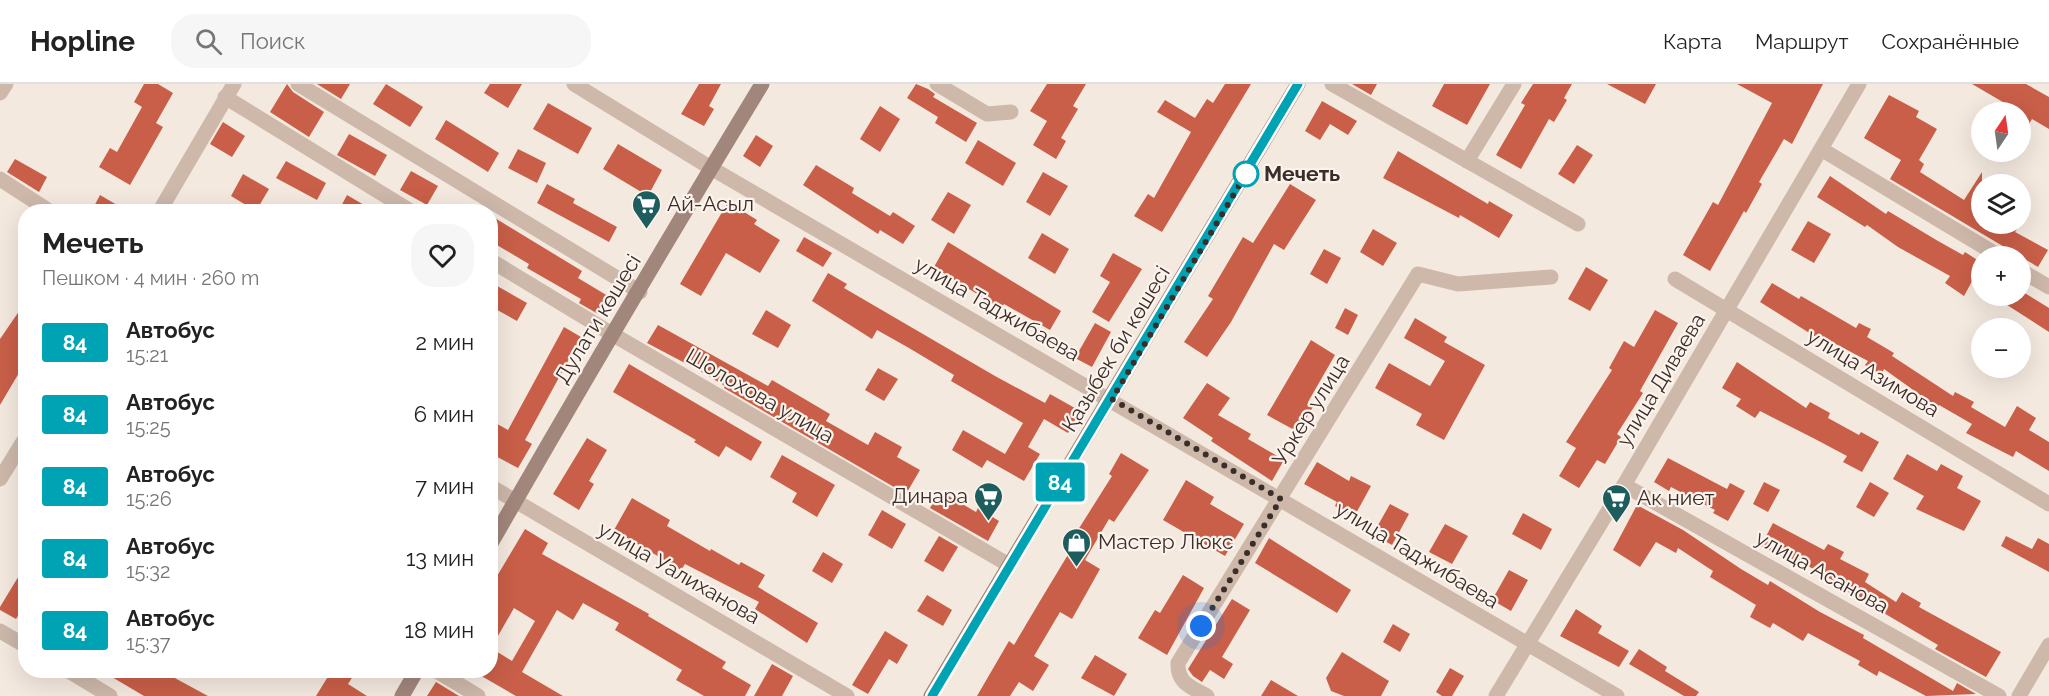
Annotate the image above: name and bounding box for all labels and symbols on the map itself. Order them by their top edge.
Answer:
north arrow [1971,102,2031,162]
marker: Мечеть [1233,161,1259,187]
place label: Мечеть [1264,161,1340,186]
supermarket icon: Ай-Асыл [630,188,662,230]
place label: Ай-Асыл [667,191,754,216]
street label: Дулати көшесі [549,250,646,388]
street label: улица Таджибаева [910,251,1084,366]
street label: Қазыбек би көшесі [1056,261,1175,436]
street label: улица Диваева [1611,309,1710,451]
street label: улица Азимова [1802,323,1944,422]
street label: Шолохова улица [682,343,839,448]
street label: Уркер улица [1267,350,1354,470]
line badge: 84 [1033,462,1087,502]
supermarket icon: Динара [973,480,1005,522]
supermarket icon: Ак ниет [1600,482,1632,524]
place label: Динара [892,483,968,508]
place label: Ак ниет [1637,485,1715,510]
street label: улица Таджибаева [1331,496,1504,613]
street label: улица Уалиханова [594,516,765,629]
street label: улица Асанова [1751,525,1893,618]
shop icon: Мастер Люкс [1061,526,1093,568]
place label: Мастер Люкс [1098,529,1233,554]
your location [1186,611,1216,641]

